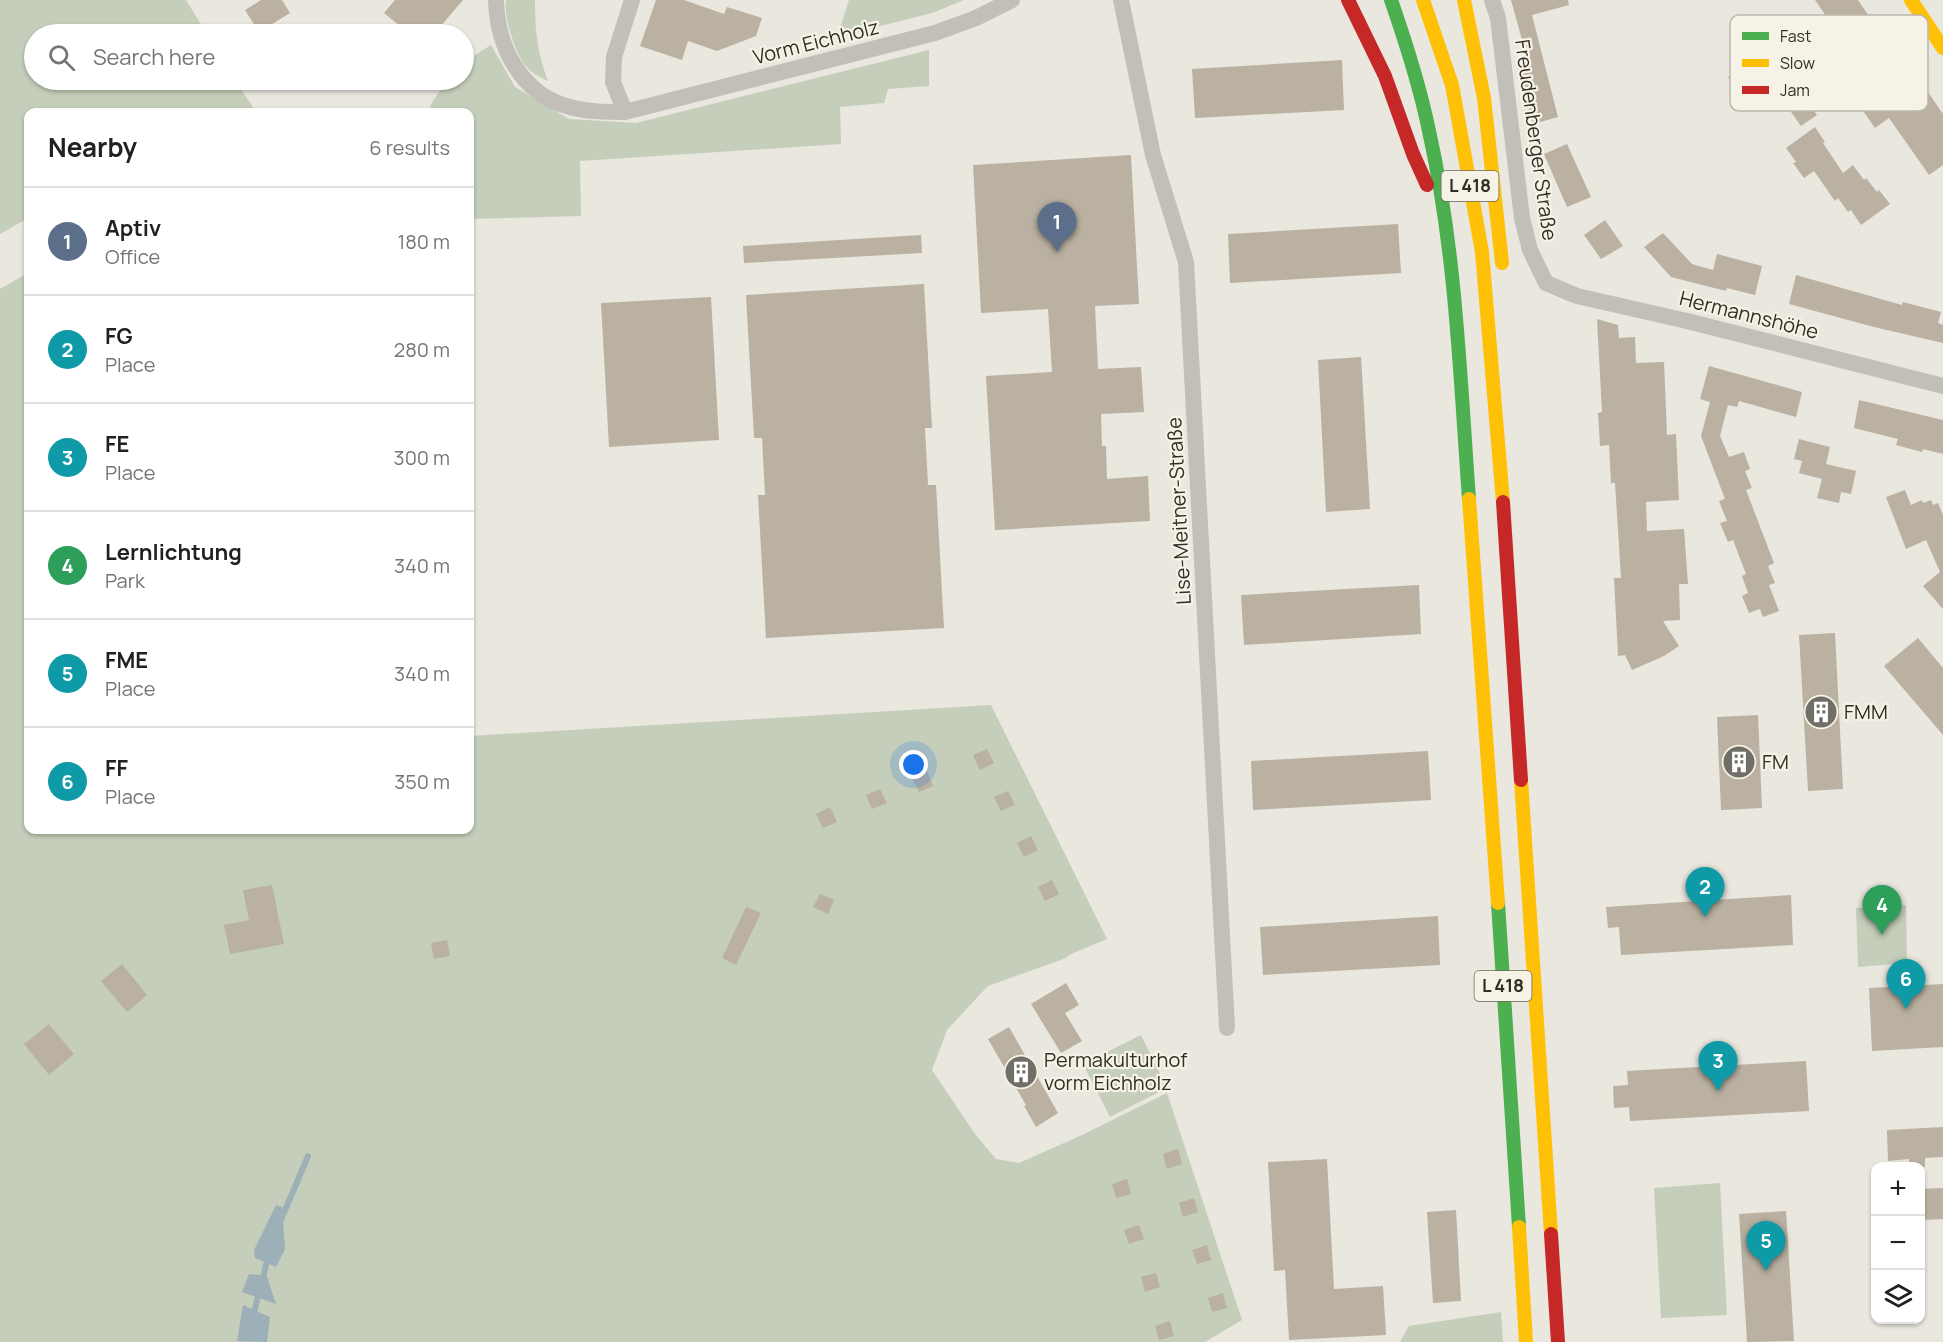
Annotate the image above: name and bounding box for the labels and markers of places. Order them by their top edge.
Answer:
pin: 1 [1038,202,1076,252]
building icon: FMM [1803,694,1839,730]
place label: FMM [1844,698,1888,725]
building icon: FM [1721,744,1757,780]
place label: FM [1762,748,1789,775]
pin: 2 [1686,868,1724,917]
pin: 4 [1862,886,1902,935]
pin: 6 [1886,960,1926,1009]
pin: 3 [1698,1042,1738,1091]
place label: Permakulturhof vorm Eichholz [1044,1046,1187,1096]
building icon: Permakulturhof vorm Eichholz [1003,1054,1039,1090]
pin: 5 [1746,1222,1786,1271]

